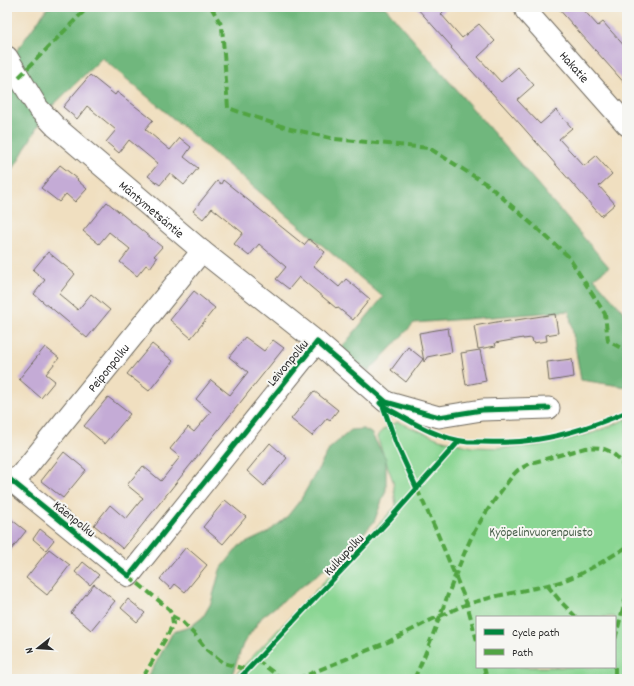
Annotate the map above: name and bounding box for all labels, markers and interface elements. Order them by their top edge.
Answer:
street label: Hakatie [554,48,593,88]
street label: Mäntymetsäntie [114,177,188,244]
street label: Leivonpolku [263,336,314,391]
street label: Peiponpolku [84,340,135,397]
street label: Käenpolku [48,497,99,543]
park label: Kyöpelinvuorenpuisto [489,524,593,543]
street label: Kulkupolku [320,530,369,581]
legend [476,616,616,668]
text: Cycle path [512,625,560,642]
north arrow [18,628,58,668]
text: N [22,645,39,655]
text: Path [512,645,533,662]

